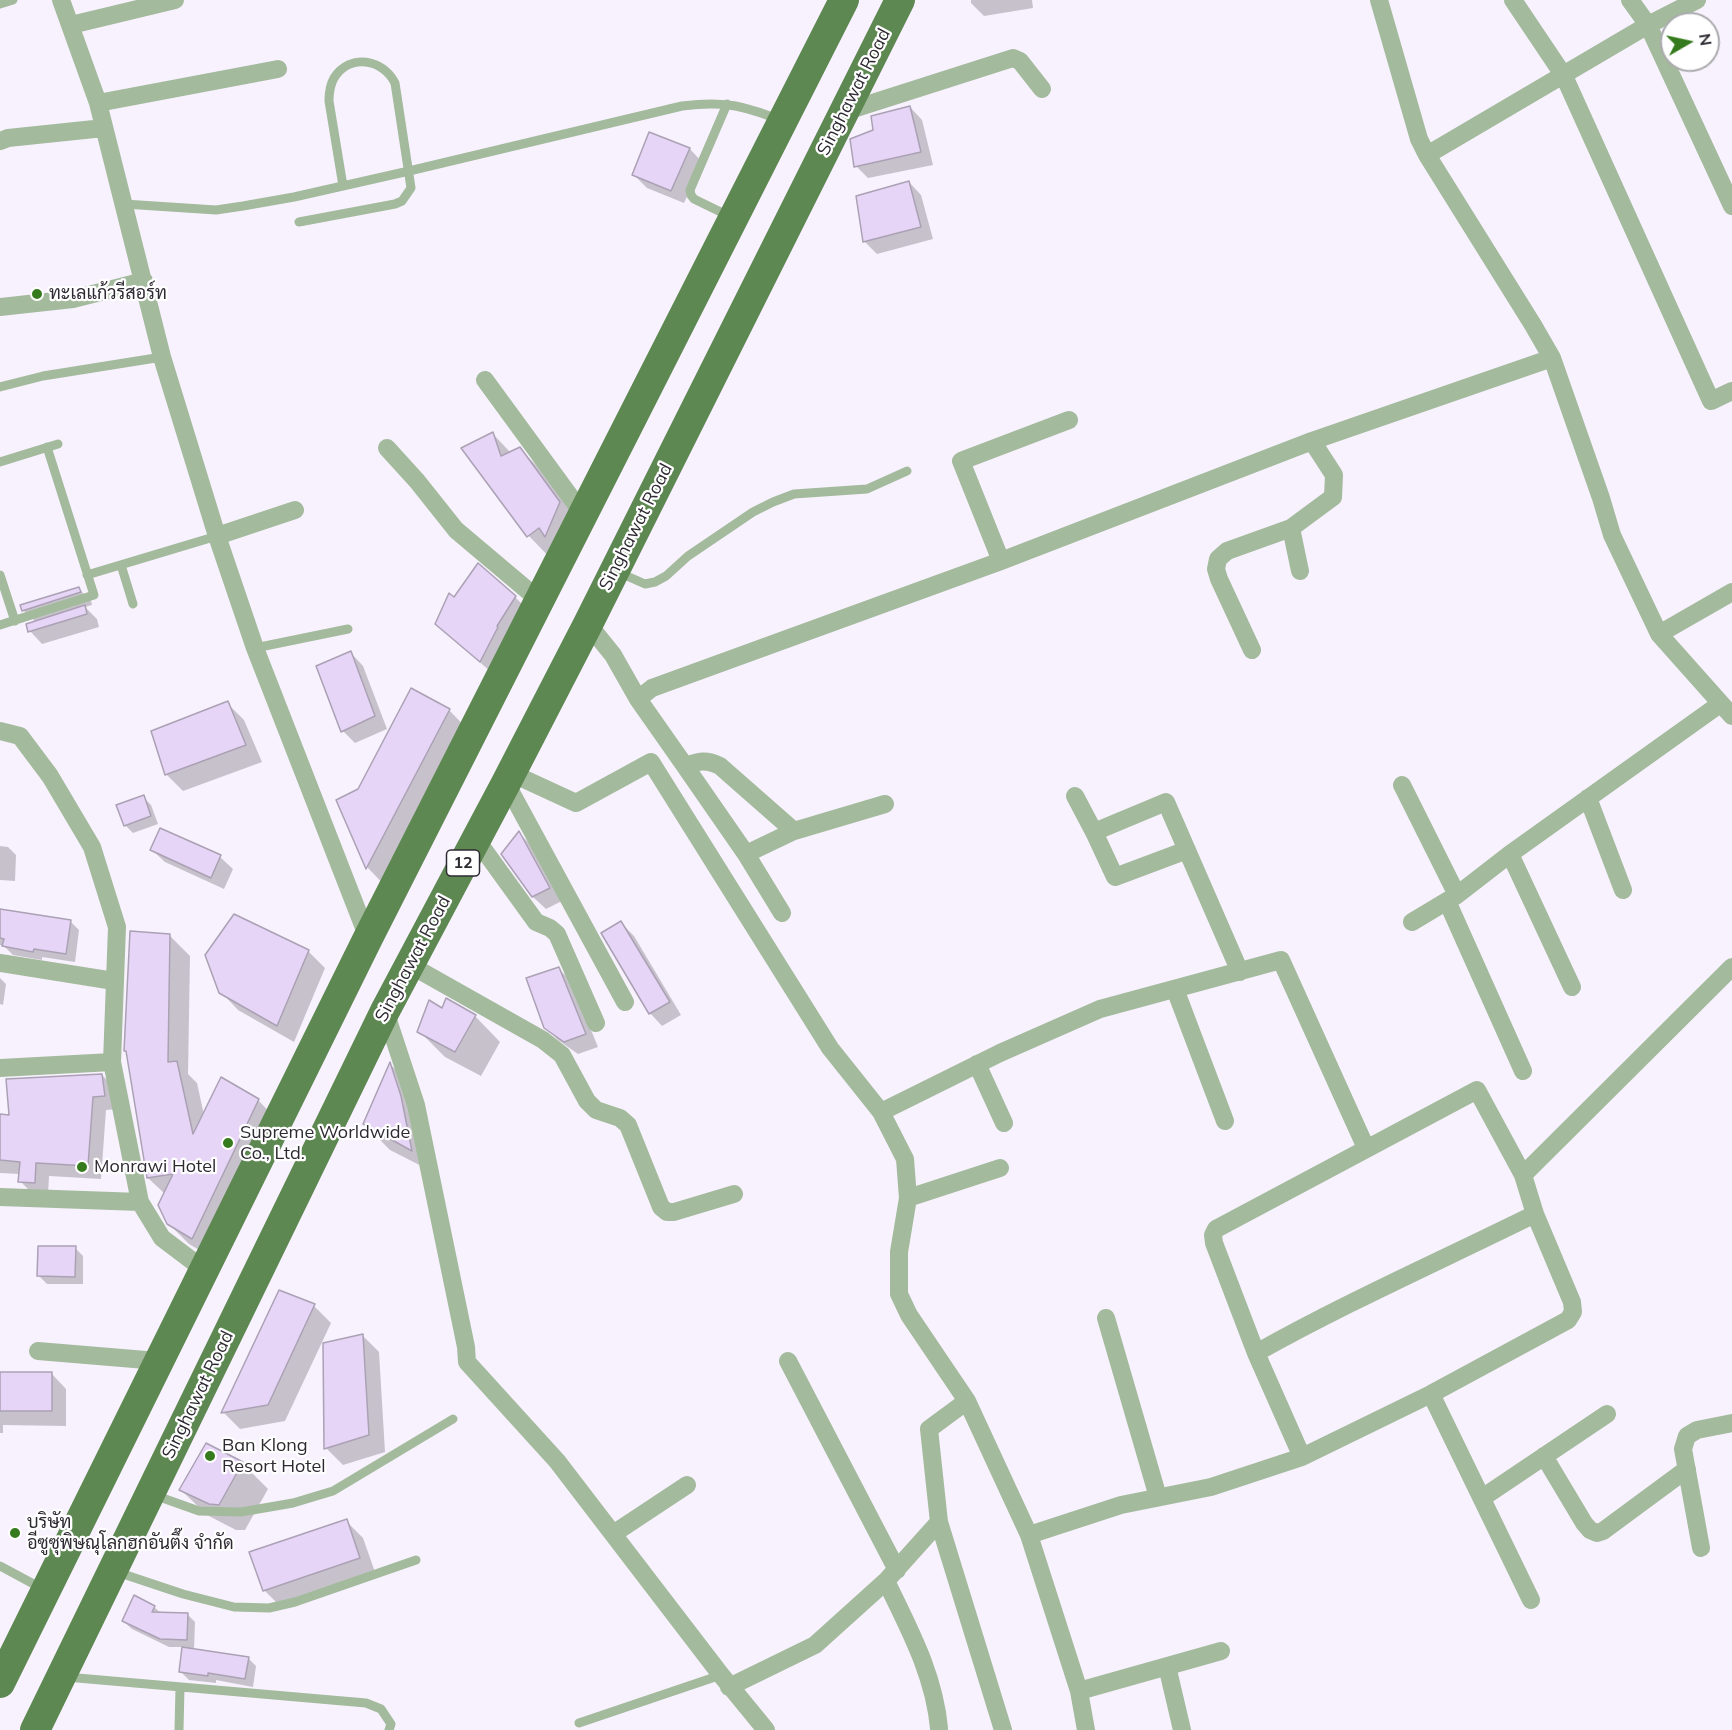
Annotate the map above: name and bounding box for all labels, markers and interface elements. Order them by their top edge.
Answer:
north arrow [1660,12,1720,72]
street label: Singhawat Road [813,25,895,159]
text: N [1695,32,1717,47]
place label: ทะเลแก้วรีสอร์ท [49,283,167,305]
marker: ทะเลแก้วรีสอร์ท [30,287,44,301]
street label: Singhawat Road [595,460,677,594]
road number: 12 [446,850,480,876]
street label: Singhawat Road [371,892,455,1026]
place label: Supreme Worldwide Co., Ltd. [240,1122,410,1164]
marker: Supreme Worldwide Co., Ltd. [221,1136,235,1150]
place label: Monrawi Hotel [94,1156,216,1178]
marker: Monrawi Hotel [75,1160,89,1174]
street label: Singhawat Road [158,1328,238,1462]
place label: Ban Klong Resort Hotel [222,1435,326,1478]
marker: Ban Klong Resort Hotel [203,1449,217,1463]
place label: บริษัท อีซูซุพิษณุโลกฮกอันตึ๊ง จำกัด [27,1512,234,1555]
marker: บริษัท อีซูซุพิษณุโลกฮกอันตึ๊ง จำกัด [8,1526,22,1540]

